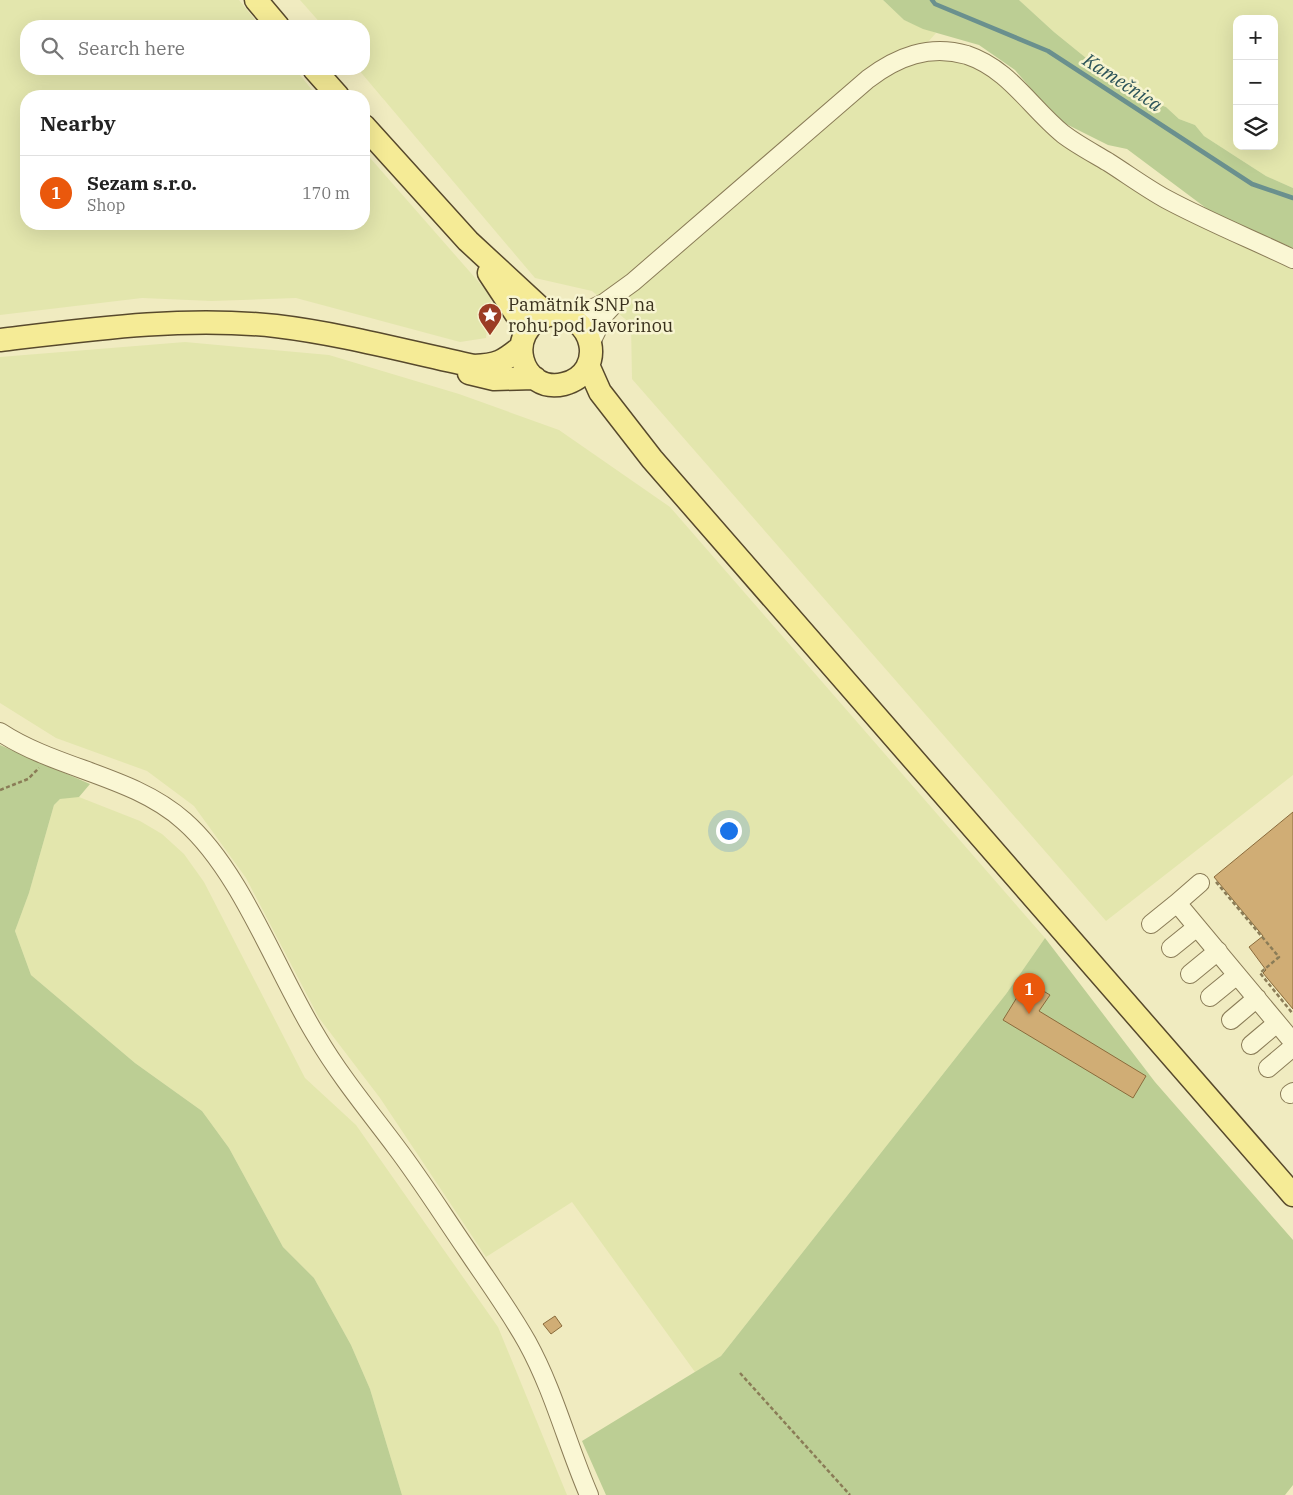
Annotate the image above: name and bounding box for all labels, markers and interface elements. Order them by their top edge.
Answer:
map controls [1233,15,1278,150]
button: + [1233,15,1278,60]
search box [20,20,370,75]
icon: search [38,34,66,62]
text: Search here [78,36,185,60]
water label: Kamečnica [1078,47,1168,117]
button: − [1233,60,1278,105]
button: layers [1233,105,1278,150]
text: Nearby [40,109,116,137]
text: Sezam s.r.o. [87,171,197,195]
text: 1 [51,183,61,203]
text: 170 m [302,183,350,203]
text: Shop [87,195,125,215]
place label: Pamätník SNP na rohu pod Javorinou [508,293,673,337]
place icon: Pamätník SNP na rohu pod Javorinou [477,302,503,336]
your location [716,818,742,844]
pin: 1 [1013,973,1045,1014]

